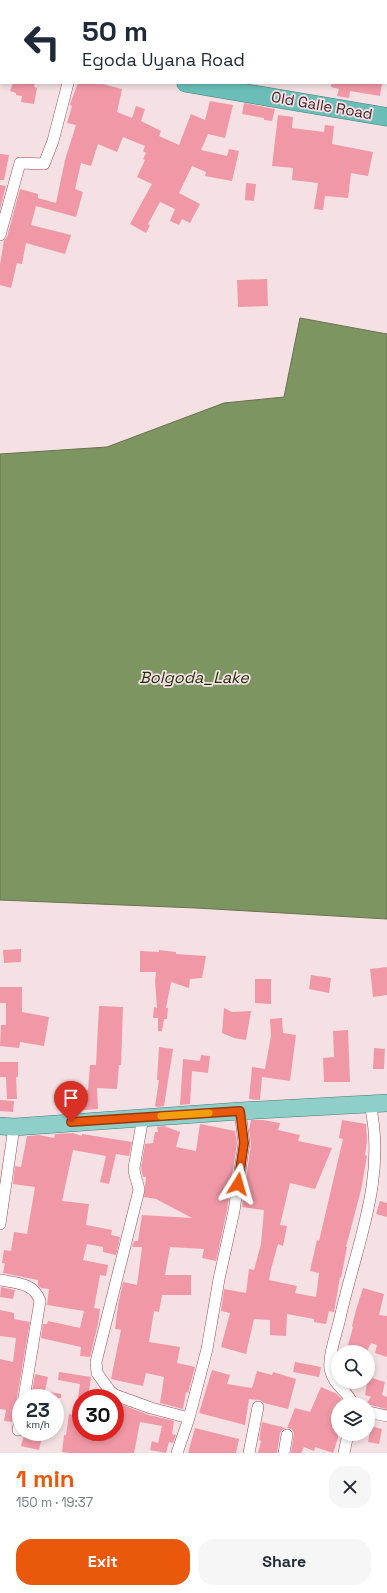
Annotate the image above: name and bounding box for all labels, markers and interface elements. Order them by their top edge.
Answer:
text: 50 m [82,13,148,49]
icon: left [16,16,68,68]
text: Egoda Uyana Road [82,48,245,71]
street label: Old Galle Road [270,87,374,123]
water label: Bolgoda_Lake [139,667,249,688]
pin [54,1081,88,1122]
icon: arrive [60,1087,82,1109]
position arrow [217,1163,259,1205]
map controls [331,1345,375,1441]
button: search [331,1345,375,1389]
speed limit sign: 30 [72,1389,124,1441]
text: 23 [26,1397,50,1423]
button: layers [331,1397,375,1441]
text: km/h [26,1418,50,1431]
text: 1 min [16,1463,75,1494]
button: close [329,1466,371,1508]
text: 150 m · 19:37 [16,1494,93,1511]
button: Exit [16,1539,190,1585]
button: Share [198,1539,371,1585]

